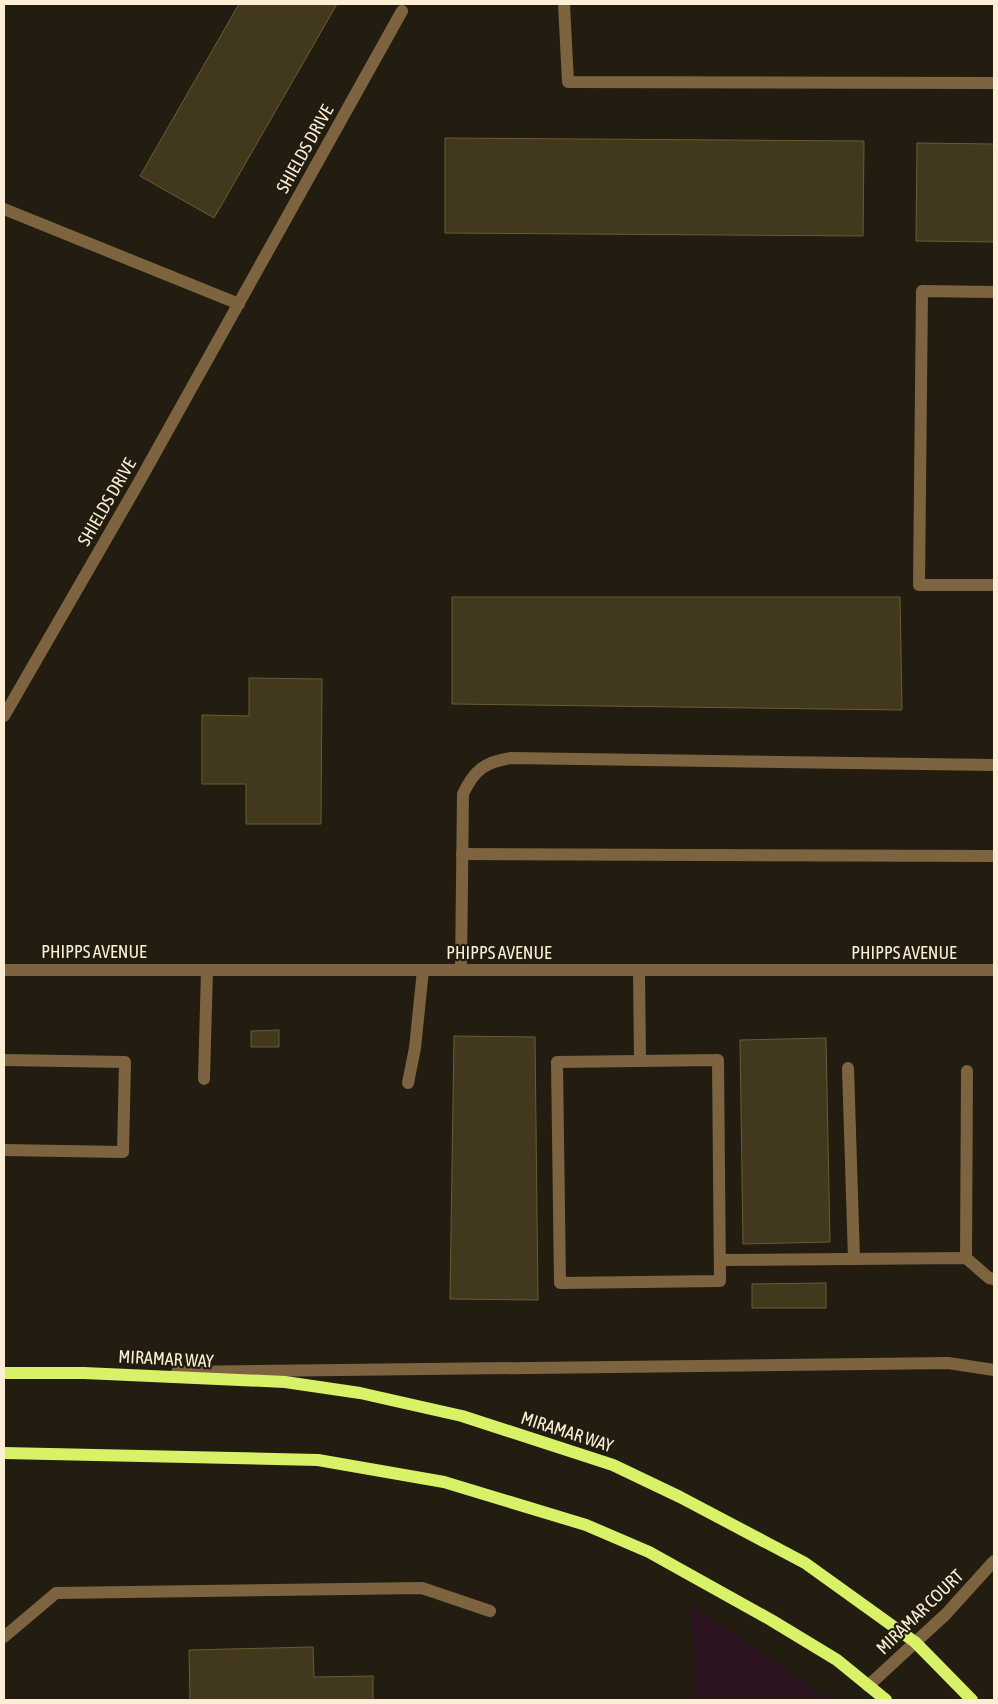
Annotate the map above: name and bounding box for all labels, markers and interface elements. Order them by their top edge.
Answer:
street label: SHIELDS DRIVE [272,101,338,196]
street label: SHIELDS DRIVE [73,454,140,549]
street label: PHIPPS AVENUE [41,941,147,962]
street label: PHIPPS AVENUE [446,942,552,963]
street label: PHIPPS AVENUE [851,942,957,963]
street label: MIRAMAR WAY [118,1346,214,1371]
street label: MIRAMAR WAY [519,1407,616,1456]
street label: MIRAMAR COURT [872,1565,968,1658]

